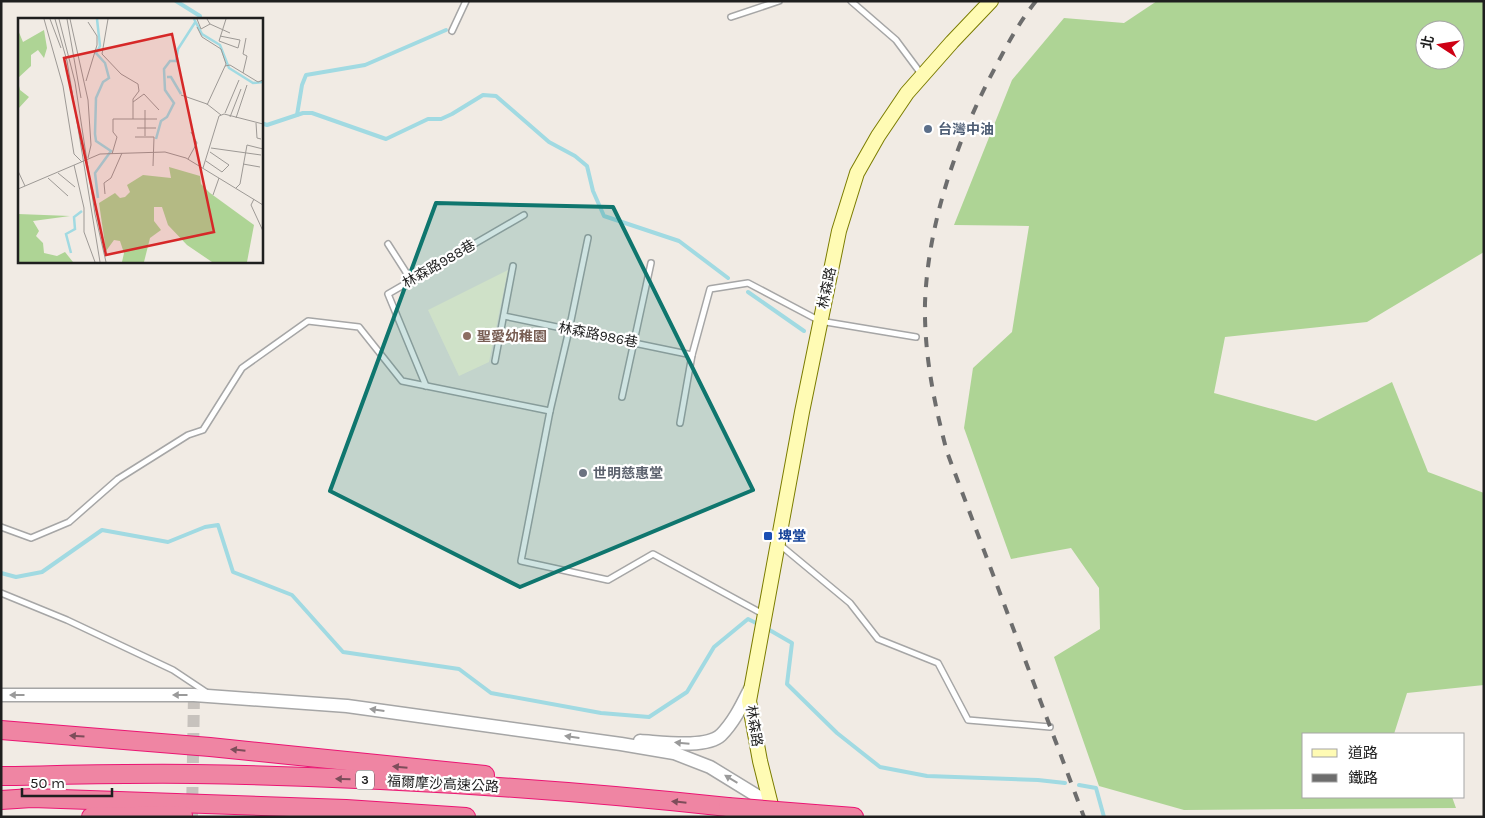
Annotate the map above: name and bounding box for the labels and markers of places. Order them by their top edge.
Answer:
place label: 台灣中油 [938,121,994,138]
marker: 台灣中油 [922,123,934,135]
place label: 聖愛幼稚園 [477,328,547,345]
marker: 聖愛幼稚園 [461,330,473,342]
place label: 世明慈惠堂 [593,465,663,482]
marker: 世明慈惠堂 [577,467,589,479]
place label: 埤堂 [778,528,806,545]
marker: 埤堂 [762,530,774,542]

